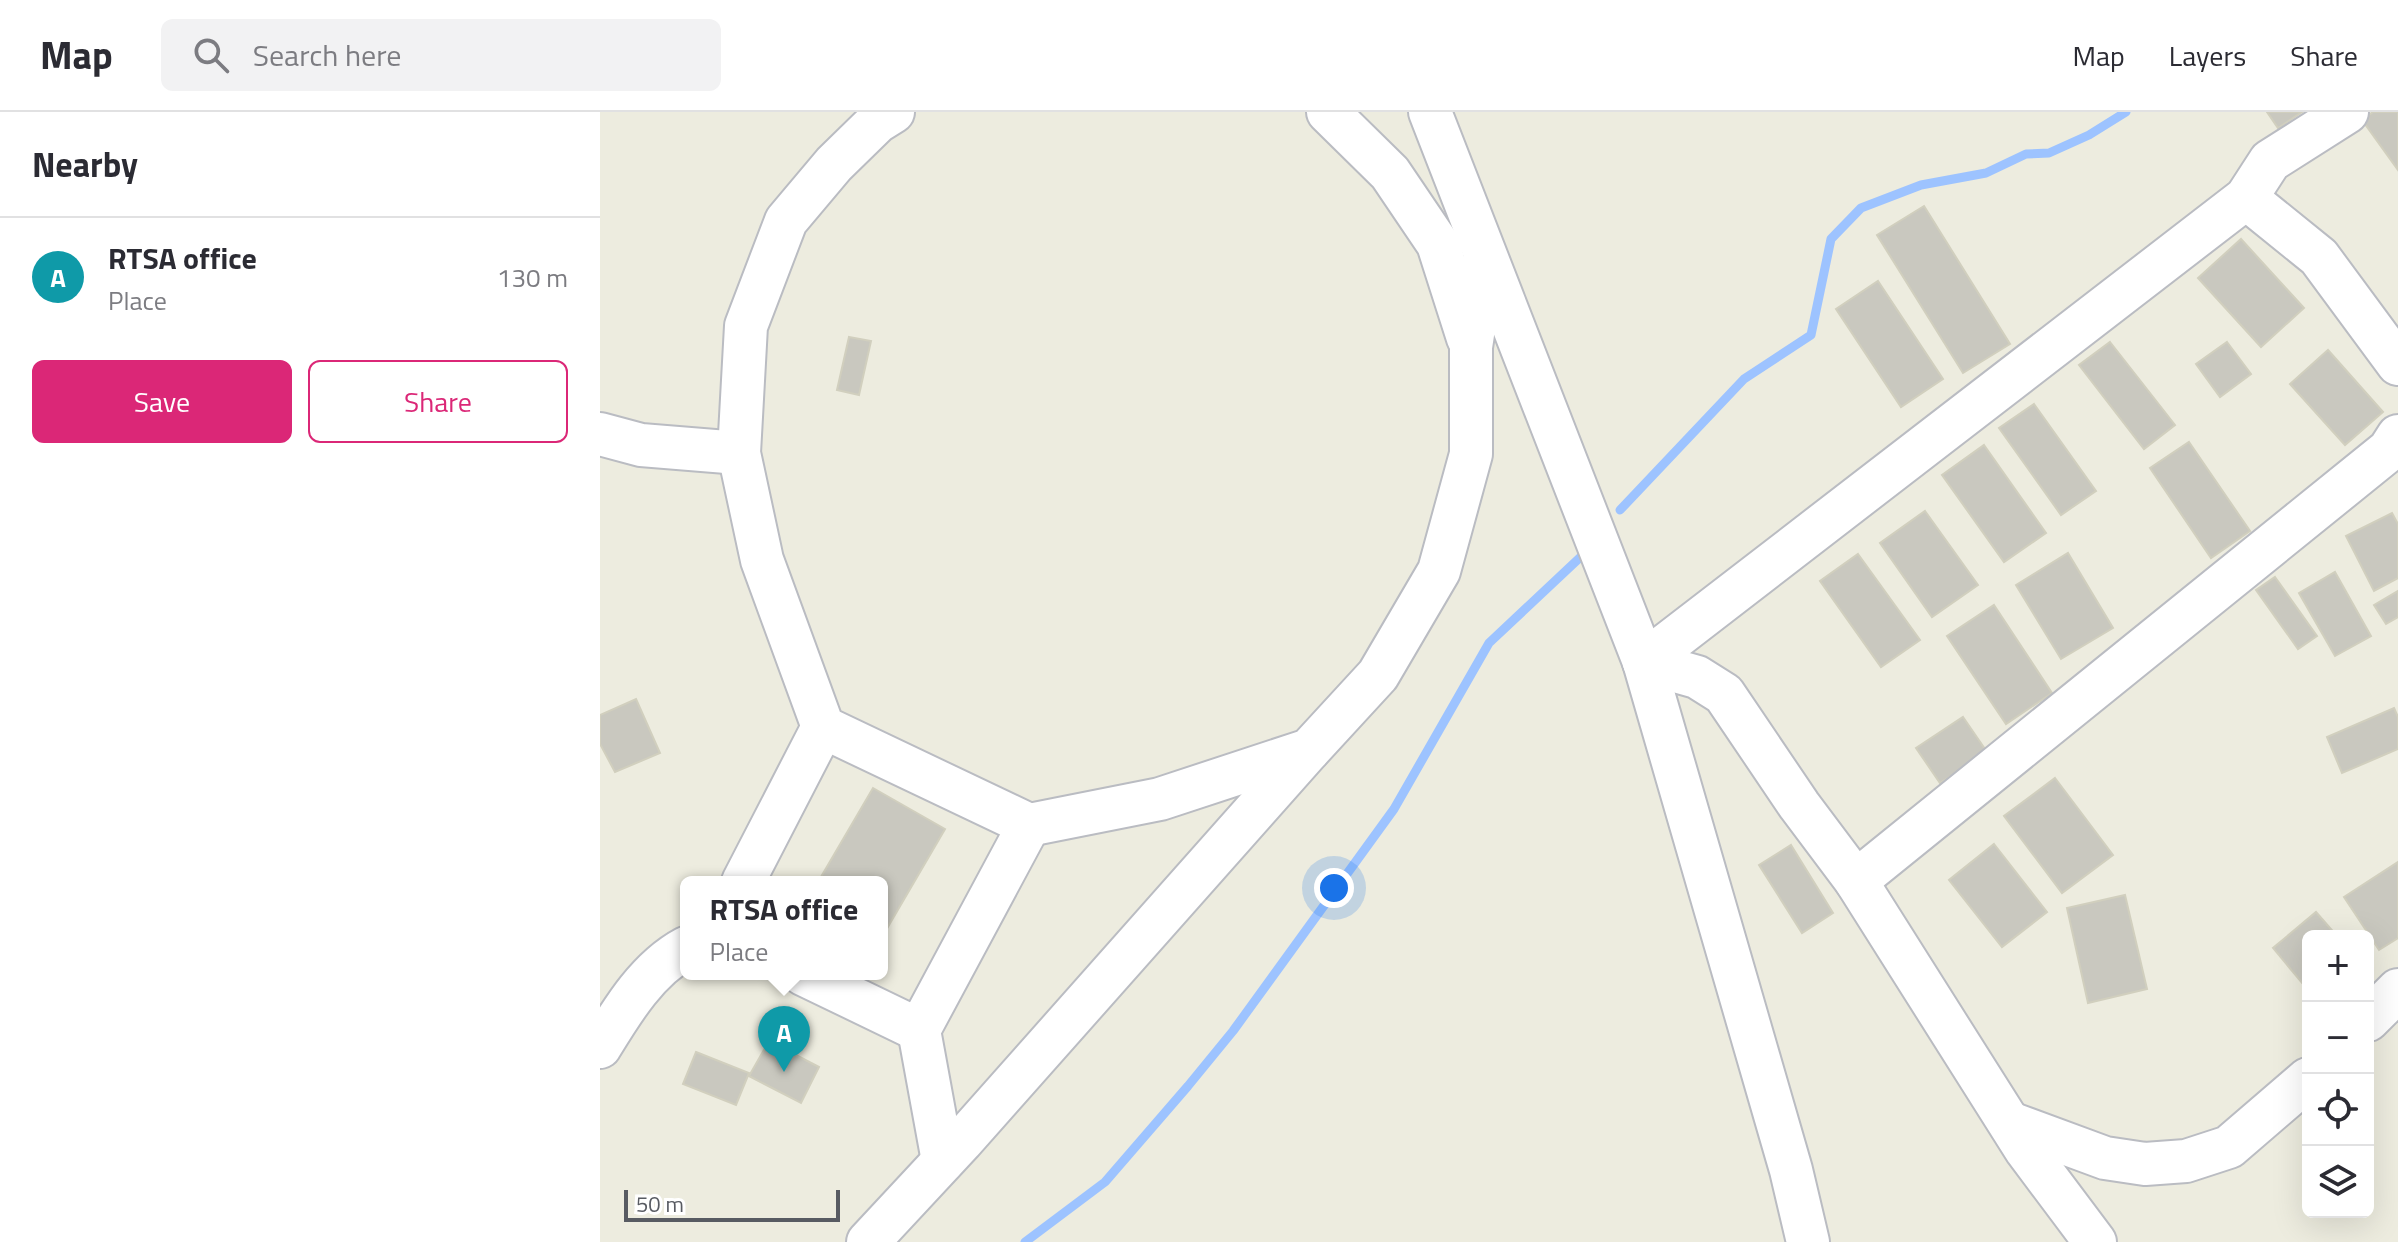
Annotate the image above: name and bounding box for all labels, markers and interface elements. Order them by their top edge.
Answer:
search box [161,19,721,91]
text: Map [40,26,113,84]
text: Search here [253,32,402,78]
icon: search [189,33,233,77]
text: Map [2072,34,2125,77]
text: Layers [2169,34,2246,77]
text: Share [2290,34,2358,77]
text: Nearby [32,138,138,190]
text: RTSA office [108,235,257,281]
text: A [50,258,66,297]
text: 130 m [497,258,568,297]
text: Place [108,281,167,320]
button: Save [32,360,292,443]
button: Share [308,360,568,443]
your location [1314,868,1354,908]
popup [680,876,888,980]
text: RTSA office [710,886,858,932]
map controls [2302,930,2374,1218]
button: + [2302,930,2374,1002]
text: Place [710,932,768,971]
button: − [2302,1002,2374,1074]
pin: A [758,1006,810,1072]
button: locate [2302,1074,2374,1146]
button: layers [2302,1146,2374,1218]
scale bar [624,1186,840,1222]
text: 50 m [636,1187,684,1221]

